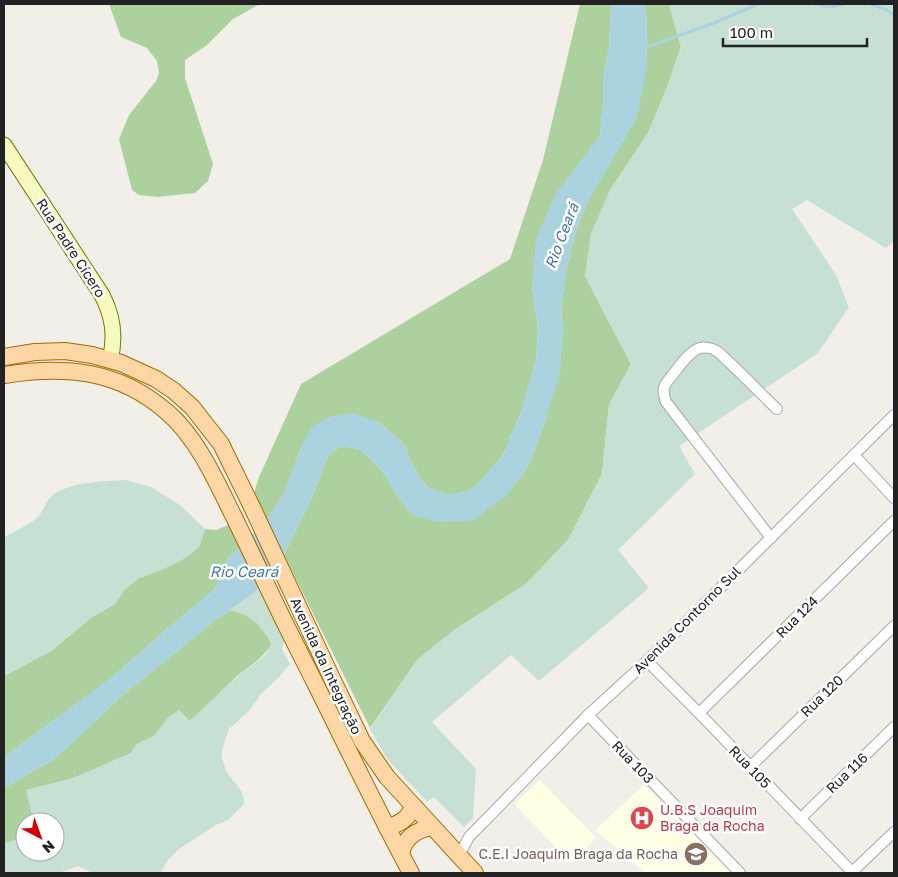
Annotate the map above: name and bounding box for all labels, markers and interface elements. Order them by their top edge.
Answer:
scale bar [723,15,867,47]
text: 100 m [730,23,773,41]
street label: Rua Padre Cícero [33,195,110,300]
water label: Rio Ceará [540,199,582,271]
water label: Rio Ceará [210,562,280,580]
street label: Avenida Contorno Sul [629,562,744,677]
street label: Rua 124 [772,592,821,641]
street label: Avenida da Integração [287,595,366,737]
street label: Rua 120 [797,671,847,720]
street label: Rua 103 [609,737,658,787]
street label: Rua 105 [726,742,775,792]
street label: Rua 116 [822,749,871,797]
place label: U.B.S Joaquim Braga da Rocha [660,801,765,834]
hospital icon: U.B.S Joaquim Braga da Rocha [629,805,655,831]
north arrow [15,812,65,862]
text: N [39,837,58,857]
school or university icon: C.E.I Joaquim Braga da Rocha [683,841,709,867]
place label: C.E.I Joaquim Braga da Rocha [479,845,678,862]

